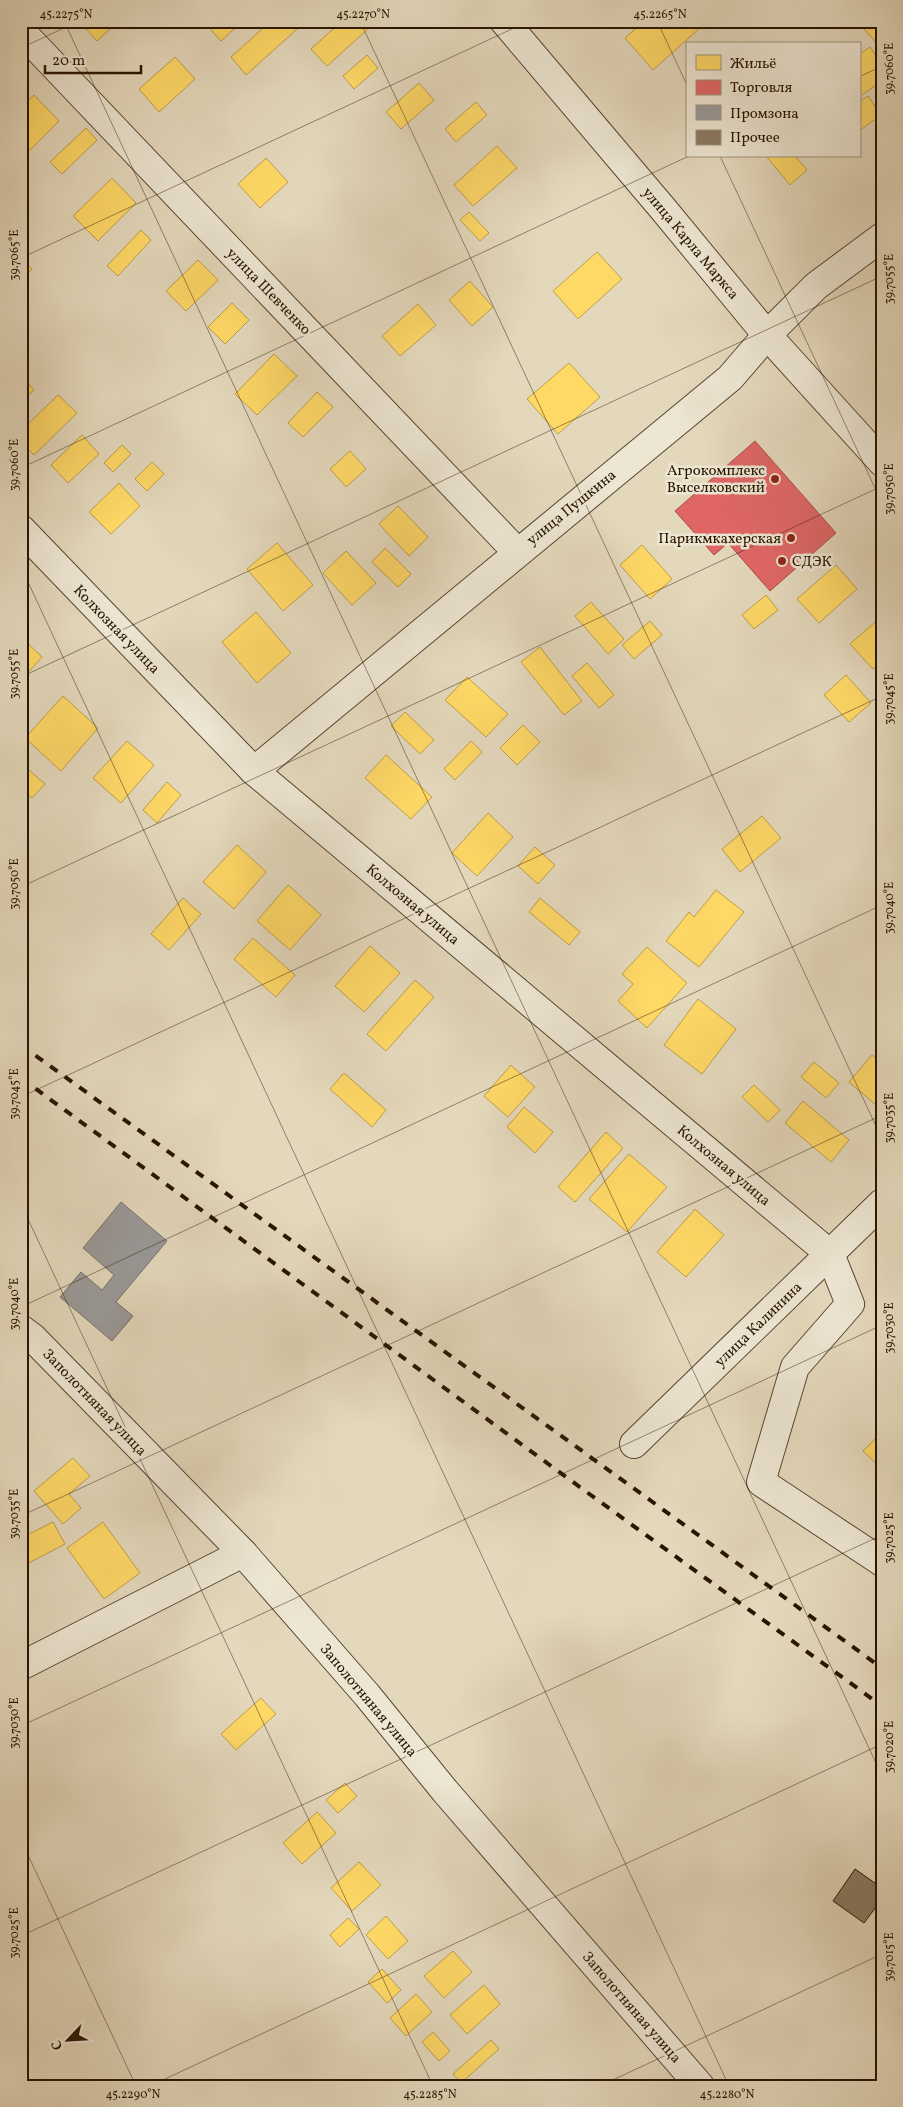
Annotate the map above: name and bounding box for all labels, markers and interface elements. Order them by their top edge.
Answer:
text: 45.2275°N [40,7,93,23]
text: 45.2270°N [336,7,390,23]
text: 45.2265°N [633,7,687,23]
scale bar [45,42,141,74]
legend [686,42,860,158]
text: 39.7060°E [882,43,898,95]
text: 20 m [52,51,85,72]
text: Жильё [730,54,776,75]
text: Торговля [730,78,792,99]
text: Промзона [730,104,799,125]
text: Прочее [730,128,780,149]
street label: улица Карла Маркса [637,183,743,305]
text: 39.7065°E [7,230,23,281]
street label: улица Шевченко [221,244,315,340]
text: 39.7055°E [882,254,898,304]
text: 39.7060°E [7,439,23,491]
place label: Агрокомплекс Выселковский [667,461,765,499]
text: 39.7050°E [882,463,898,515]
street label: улица Пушкина [523,465,621,551]
marker: Агрокомплекс Выселковский [769,473,781,485]
place label: Парикмкахерская [658,529,781,550]
marker: Парикмкахерская [785,532,797,544]
place label: СДЭК [792,552,832,573]
marker: СДЭК [776,555,788,567]
street label: Колхозная улица [68,581,164,679]
text: 39.7055°E [7,649,23,699]
text: 39.7045°E [882,673,898,725]
text: 39.7050°E [7,858,23,910]
street label: Колхозная улица [361,860,463,951]
text: 39.7040°E [882,882,898,934]
text: 39.7045°E [7,1068,23,1120]
text: 39.7035°E [882,1093,898,1143]
street label: Колхозная улица [672,1121,774,1212]
text: 39.7040°E [7,1278,23,1330]
street label: улица Калинина [711,1278,808,1372]
text: 39.7030°E [882,1302,898,1354]
street label: Заполотняная улица [37,1345,151,1461]
text: 39.7035°E [7,1489,23,1539]
text: 39.7025°E [882,1512,898,1564]
street label: Заполотняная улица [314,1640,422,1762]
text: 39.7030°E [7,1697,23,1749]
text: 39.7020°E [882,1721,898,1773]
text: 39.7025°E [7,1907,23,1959]
text: 39.7015°E [882,1932,898,1982]
street label: Заполотняная улица [576,1947,685,2068]
north arrow [42,2014,92,2064]
text: С [47,2037,68,2053]
text: 45.2290°N [105,2087,161,2103]
text: 45.2285°N [403,2087,457,2103]
text: 45.2280°N [700,2087,754,2103]

